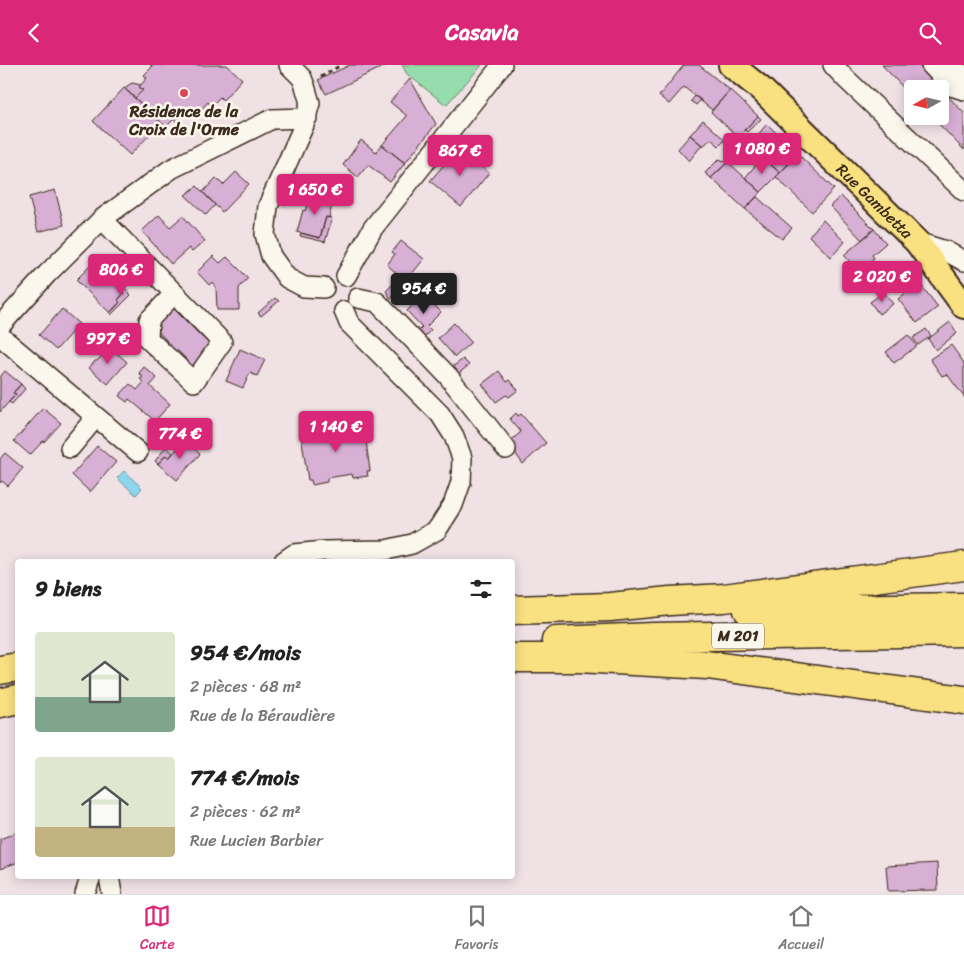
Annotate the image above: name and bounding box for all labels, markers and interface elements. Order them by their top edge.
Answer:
text: Casavia [445,13,519,52]
icon: back [20,19,48,47]
icon: search [916,19,944,47]
north arrow [904,80,949,125]
map controls [904,80,949,125]
marker: Résidence de la Croix de l'Orme [178,87,190,99]
place label: Résidence de la Croix de l'Orme [128,97,240,144]
pin: 1 080 € [716,133,808,175]
text: 1 080 € [734,134,790,163]
pin: 867 € [425,135,495,177]
text: 867 € [439,136,481,165]
street label: Rue Gambetta [829,156,921,246]
pin: 1 650 € [269,173,361,216]
text: 1 650 € [288,175,342,204]
pin: 806 € [86,253,156,296]
text: 806 € [99,255,143,284]
pin: 2 020 € [836,261,928,303]
text: 2 020 € [853,262,911,291]
pin: 954 € [389,273,459,315]
text: 954 € [402,274,446,303]
pin: 997 € [73,323,143,365]
text: 997 € [86,324,130,353]
pin: 1 140 € [290,411,382,453]
text: 1 140 € [310,412,362,441]
pin: 774 € [145,417,215,460]
text: 774 € [158,419,202,448]
text: 9 biens [35,570,101,608]
icon: filters [467,575,495,603]
road number: M 201 [712,623,764,649]
text: 954 €/mois [190,634,301,672]
icon: home [75,652,135,712]
text: 2 pièces · 68 m² [190,672,301,701]
text: Rue de la Béraudière [190,701,335,730]
text: 774 €/mois [190,759,299,797]
icon: home [75,777,135,837]
text: 2 pièces · 62 m² [190,797,301,826]
text: Rue Lucien Barbier [190,826,323,855]
tab: Carte [140,902,175,957]
tab: Favoris [455,902,498,957]
tab: Accueil [778,902,824,957]

